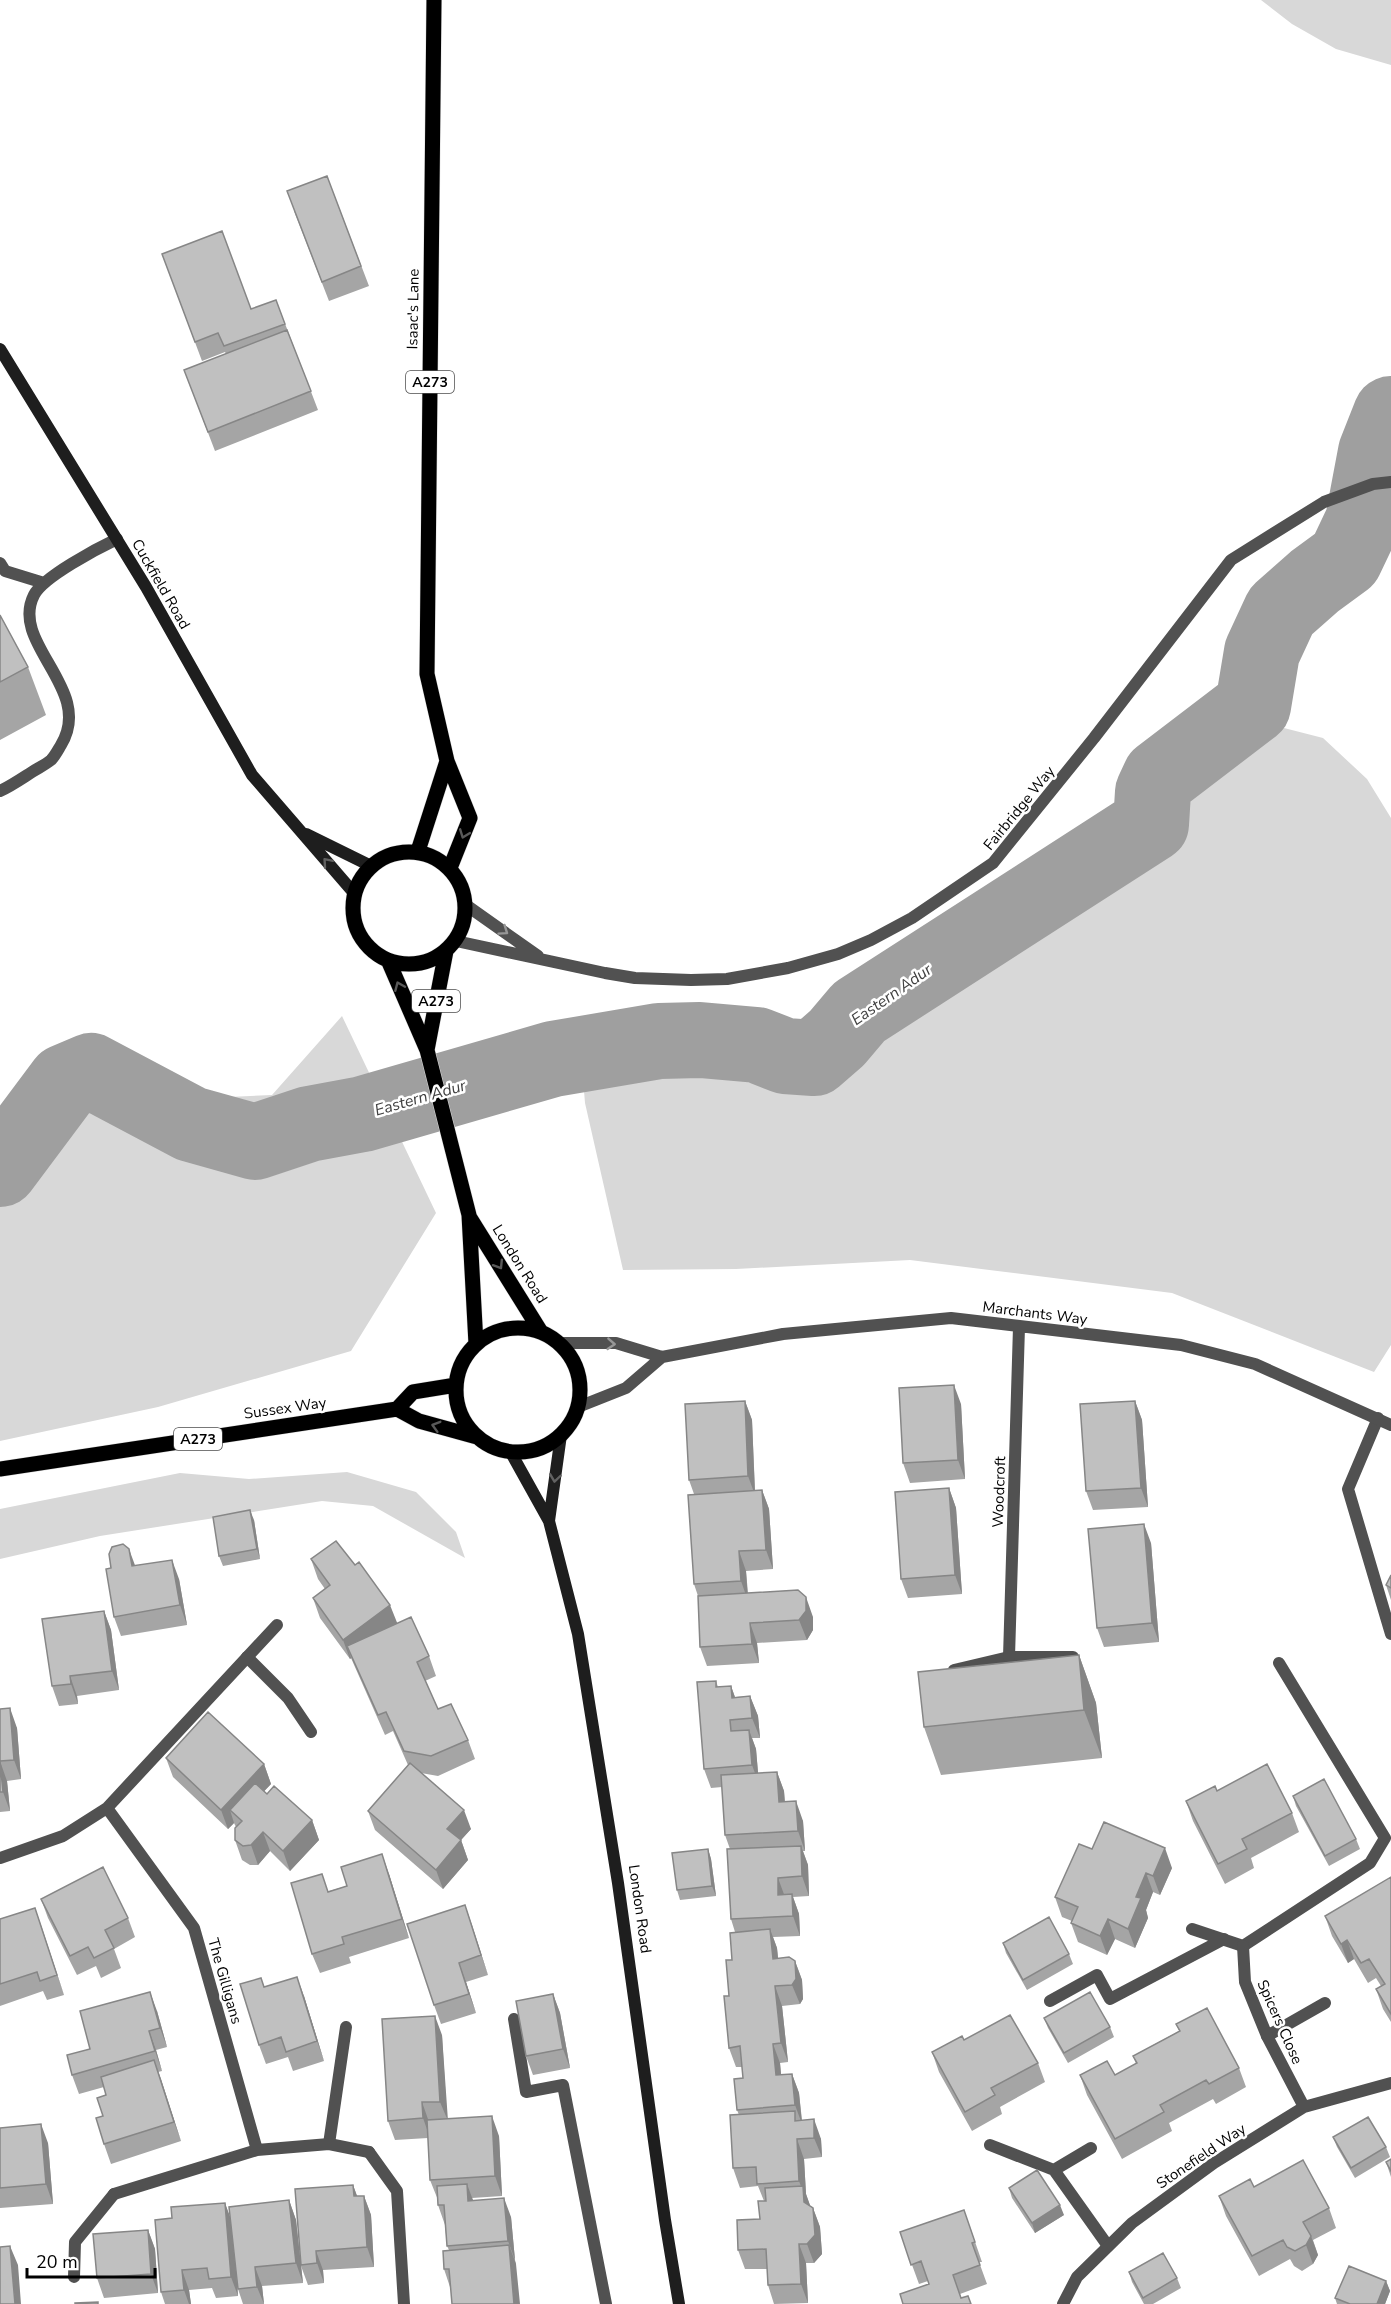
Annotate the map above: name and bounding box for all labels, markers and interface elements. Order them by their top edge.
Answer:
street label: Isaac's Lane [402,268,424,350]
road number: A273 [406,371,454,393]
street label: Cuckfield Road [127,535,195,633]
street label: Fairbridge Way [979,761,1059,854]
one-way arrow [458,828,471,839]
one-way arrow [323,858,334,869]
one-way arrow [497,924,508,935]
water label: Eastern Adur [847,958,937,1031]
one-way arrow [394,981,406,992]
road number: A273 [412,990,460,1012]
water label: Eastern Adur [372,1074,470,1121]
street label: London Road [488,1221,552,1307]
one-way arrow [492,1259,504,1269]
street label: Marchants Way [981,1297,1089,1329]
one-way arrow [607,1337,616,1350]
street label: Sussex Way [243,1392,328,1424]
one-way arrow [431,1420,441,1433]
road number: A273 [174,1428,222,1450]
street label: Woodcroft [988,1455,1010,1528]
one-way arrow [549,1473,562,1483]
street label: London Road [624,1863,656,1955]
street label: The Gilligans [203,1936,247,2026]
street label: Spicers Close [1252,1977,1308,2067]
street label: Stonefield Way [1152,2119,1250,2193]
scale bar [27,2241,154,2279]
text: 20 m [36,2250,78,2274]

